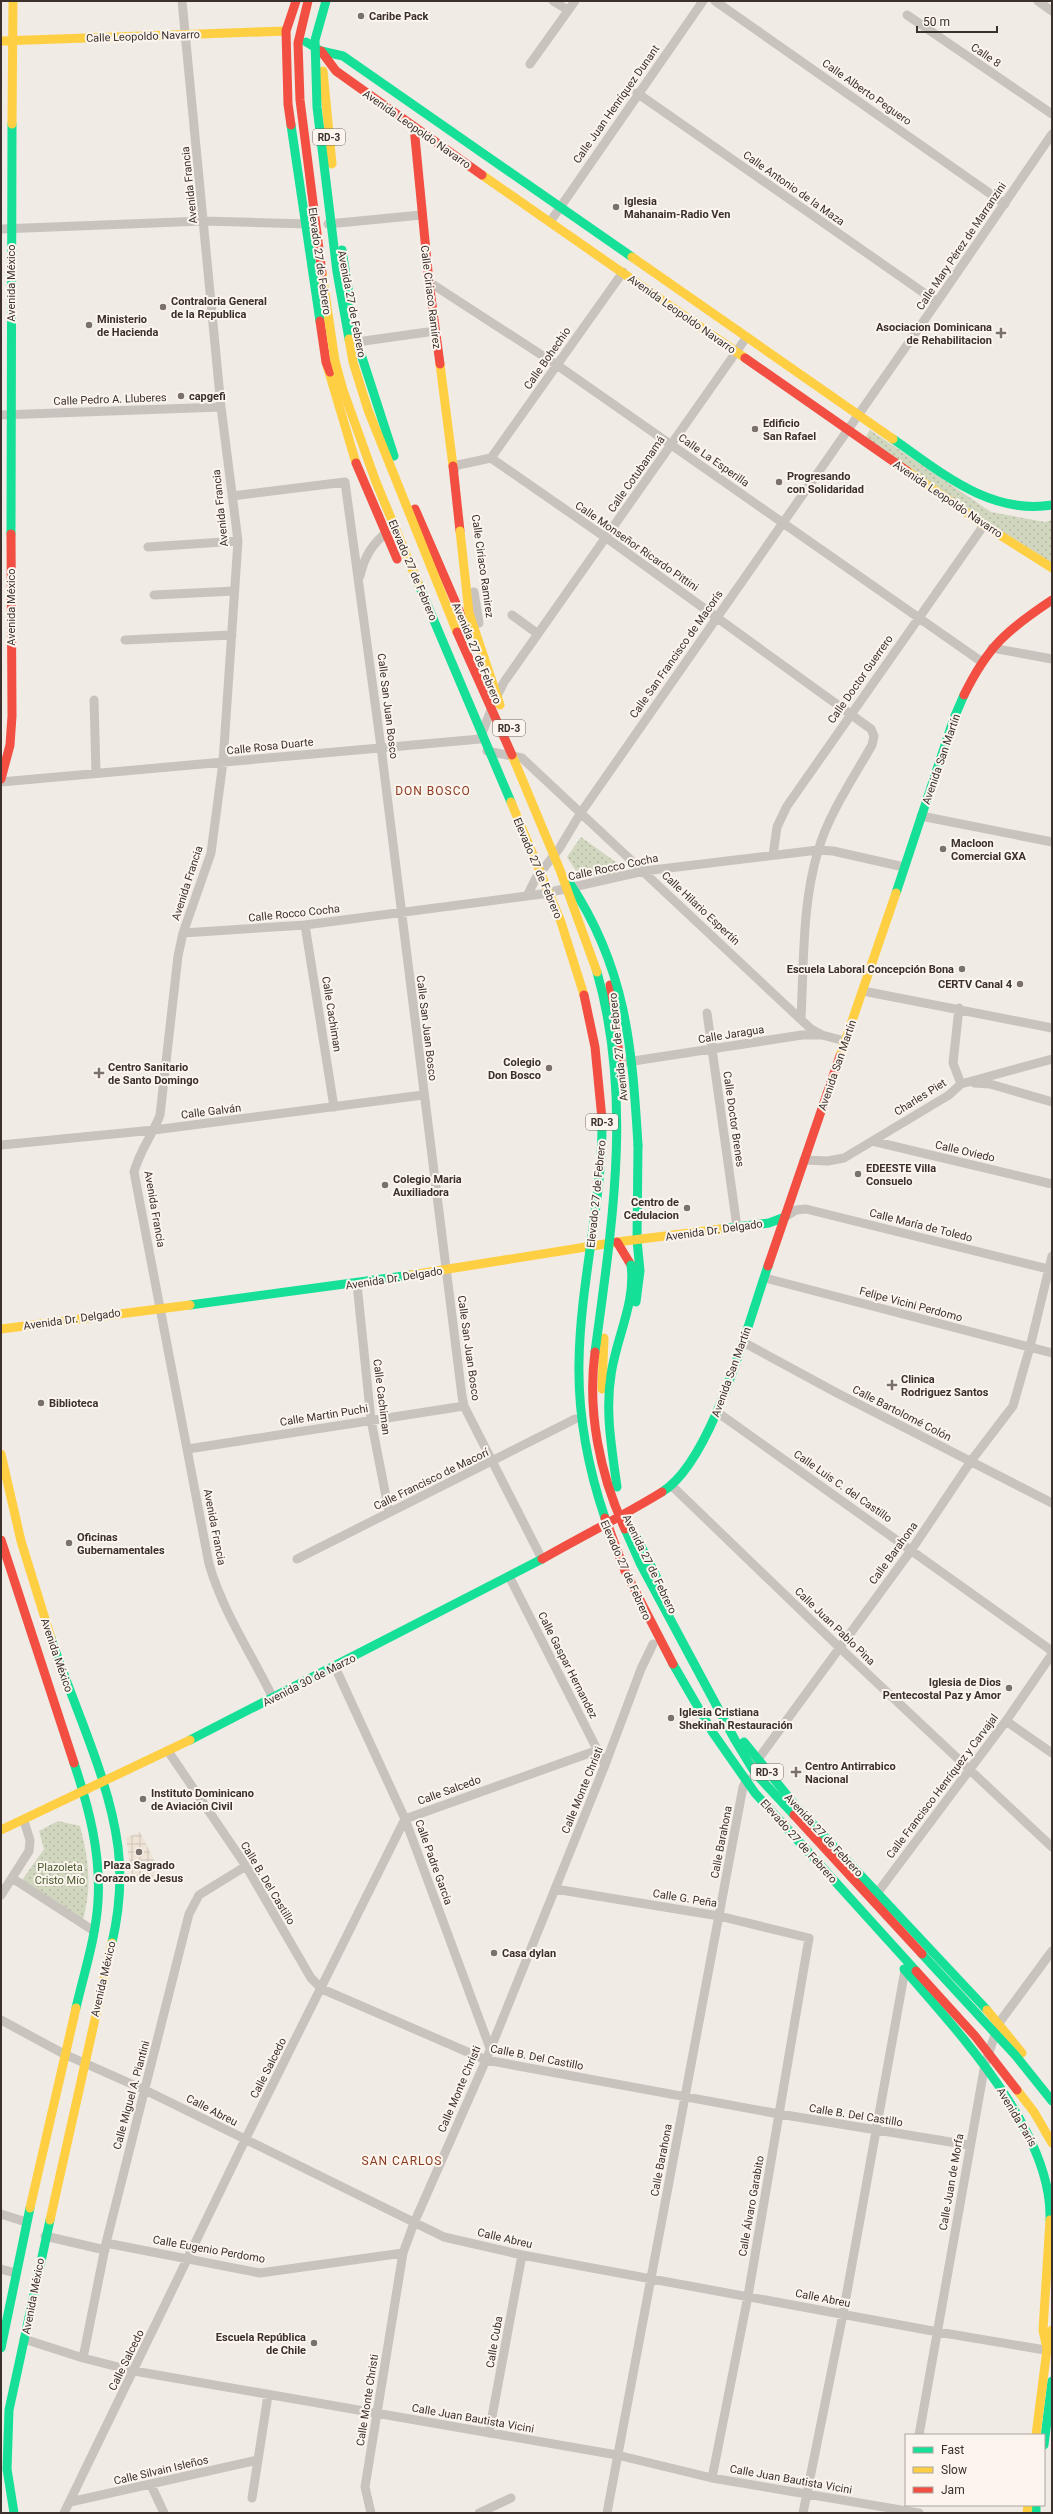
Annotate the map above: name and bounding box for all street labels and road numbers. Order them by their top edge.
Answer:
street label: Calle Leopoldo Navarro [86,28,200,45]
street label: Calle 8 [968,41,1003,70]
street label: Calle Juan Henríquez Dunant [570,42,663,166]
street label: Calle Alberto Peguero [820,57,914,128]
street label: Avenida Leopoldo Navarro [360,87,473,172]
road number: RD-3 [313,129,345,145]
street label: Avenida Francia [179,146,200,224]
street label: Calle Antonio de la Maza [740,148,847,228]
street label: Calle Mary Pérez de Marranzini [914,180,1009,313]
street label: Elevado 27 de Febrero [306,207,333,316]
street label: Avenida México [5,244,18,322]
street label: Calle Ciriaco Ramírez [418,245,443,350]
street label: Avenida 27 de Febrero [335,249,368,359]
street label: Avenida Leopoldo Navarro [625,272,738,357]
street label: Calle Bohechio [521,325,574,392]
street label: Calle Pedro A. Lluberes [53,391,167,408]
street label: Calle La Esperilla [676,431,752,490]
street label: Calle Cotubanamá [605,434,668,515]
street label: Avenida Leopoldo Navarro [891,458,1005,541]
street label: Avenida Francia [210,469,231,547]
street label: Calle Monseñor Ricardo Pittini [573,499,701,594]
street label: Calle Ciriaco Ramirez [469,514,496,619]
street label: Elevado 27 de Febrero [385,518,440,623]
street label: Avenida México [5,568,18,646]
street label: Calle San Francisco de Macorís [627,588,726,721]
street label: Avenida 27 de Febrero [449,601,504,706]
street label: Calle Doctor Guerrero [825,633,896,726]
street label: Calle San Juan Bosco [375,653,400,760]
street label: Avenida San Martín [920,712,963,806]
road number: RD-3 [493,720,525,736]
street label: Calle Rosa Duarte [226,735,314,758]
street label: Elevado 27 de Febrero [510,816,565,921]
street label: Avenida Francia [169,844,206,922]
street label: Calle Rocco Cocha [567,852,659,883]
street label: Calle Hilario Espertín [659,869,742,948]
street label: Calle Rocco Cocha [248,902,340,925]
street label: Calle Cachiman [319,975,344,1053]
street label: Calle San Juan Bosco [414,975,439,1082]
street label: Avenida 27 de Febrero [606,992,631,1102]
street label: Avenida San Martín [816,1018,859,1112]
street label: Calle Jaragua [697,1023,765,1046]
street label: Calle Doctor Brenes [720,1070,747,1168]
street label: Charles Piet [892,1076,949,1119]
street label: Calle Galván [180,1101,242,1122]
road number: RD-3 [586,1114,618,1130]
street label: Calle Oviedo [934,1138,996,1165]
street label: Elevado 27 de Febrero [584,1140,609,1249]
street label: Avenida Francia [141,1170,168,1248]
street label: Calle María de Toledo [868,1206,974,1245]
street label: Avenida Dr. Delgado [665,1217,763,1244]
street label: Avenida Dr. Delgado [345,1264,443,1293]
street label: Felipe Vicini Perdomo [858,1284,964,1325]
street label: Calle San Juan Bosco [455,1295,482,1402]
street label: Avenida Dr. Delgado [23,1306,121,1333]
street label: Avenida San Martín [709,1325,754,1419]
street label: Calle Cachiman [370,1358,393,1436]
street label: Calle Bartolomé Colón [850,1383,953,1444]
street label: Calle Martin Puchi [279,1402,369,1429]
street label: Calle Francisco de Macorí [372,1445,492,1513]
street label: Calle Luis C. del Castillo [791,1448,894,1525]
street label: Avenida Francia [201,1488,228,1566]
street label: Avenida 27 de Febrero [620,1512,679,1616]
street label: Elevado 27 de Febrero [598,1518,654,1622]
street label: Calle Barahona [866,1520,920,1587]
street label: Calle Juan Pablo Pina [792,1585,877,1668]
street label: Calle Gaspar Hernandez [535,1610,600,1721]
street label: Avenida México [38,1617,75,1694]
street label: Avenida 30 de Marzo [261,1651,358,1710]
street label: Calle Francisco Henríquez y Carvajal [884,1712,1001,1861]
street label: Calle Monte Christi [559,1745,606,1836]
road number: RD-3 [751,1764,783,1780]
street label: Calle Salcedo [416,1773,483,1808]
street label: Avenida 27 de Febrero [782,1791,866,1880]
street label: Elevado 27 de Febrero [758,1797,840,1886]
street label: Calle Barahona [708,1805,735,1880]
street label: Calle Padre Garcia [412,1818,455,1907]
street label: Calle B. Del Castillo [238,1839,298,1927]
street label: Calle G. Peña [652,1887,718,1910]
street label: Avenida México [88,1940,119,2018]
street label: Calle Salcedo [248,2036,289,2101]
street label: Calle Miguel A. Piantini [111,2039,152,2151]
street label: Calle B. Del Castillo [489,2042,585,2073]
street label: Calle Monte Christi [435,2044,484,2134]
street label: Avenida París [994,2085,1039,2149]
street label: Calle Abreu [184,2092,240,2129]
street label: Calle B. Del Castillo [808,2102,904,2129]
street label: Calle Barahona [648,2123,675,2198]
street label: Calle Juan de Morfa [937,2133,966,2232]
street label: Calle Álvaro Garabito [736,2155,767,2258]
street label: Calle Abreu [476,2226,534,2251]
street label: Calle Eugenio Perdomo [152,2233,266,2266]
street label: Avenida México [20,2257,47,2335]
street label: Calle Abreu [794,2287,852,2310]
street label: Calle Cuba [484,2315,505,2369]
street label: Calle Salcedo [106,2328,147,2393]
street label: Calle Monte Christi [354,2353,381,2447]
street label: Calle Juan Bautista Vicini [411,2401,535,2436]
street label: Calle Silvain Isleños [112,2453,210,2488]
street label: Calle Juan Bautista Vicini [729,2462,853,2497]

